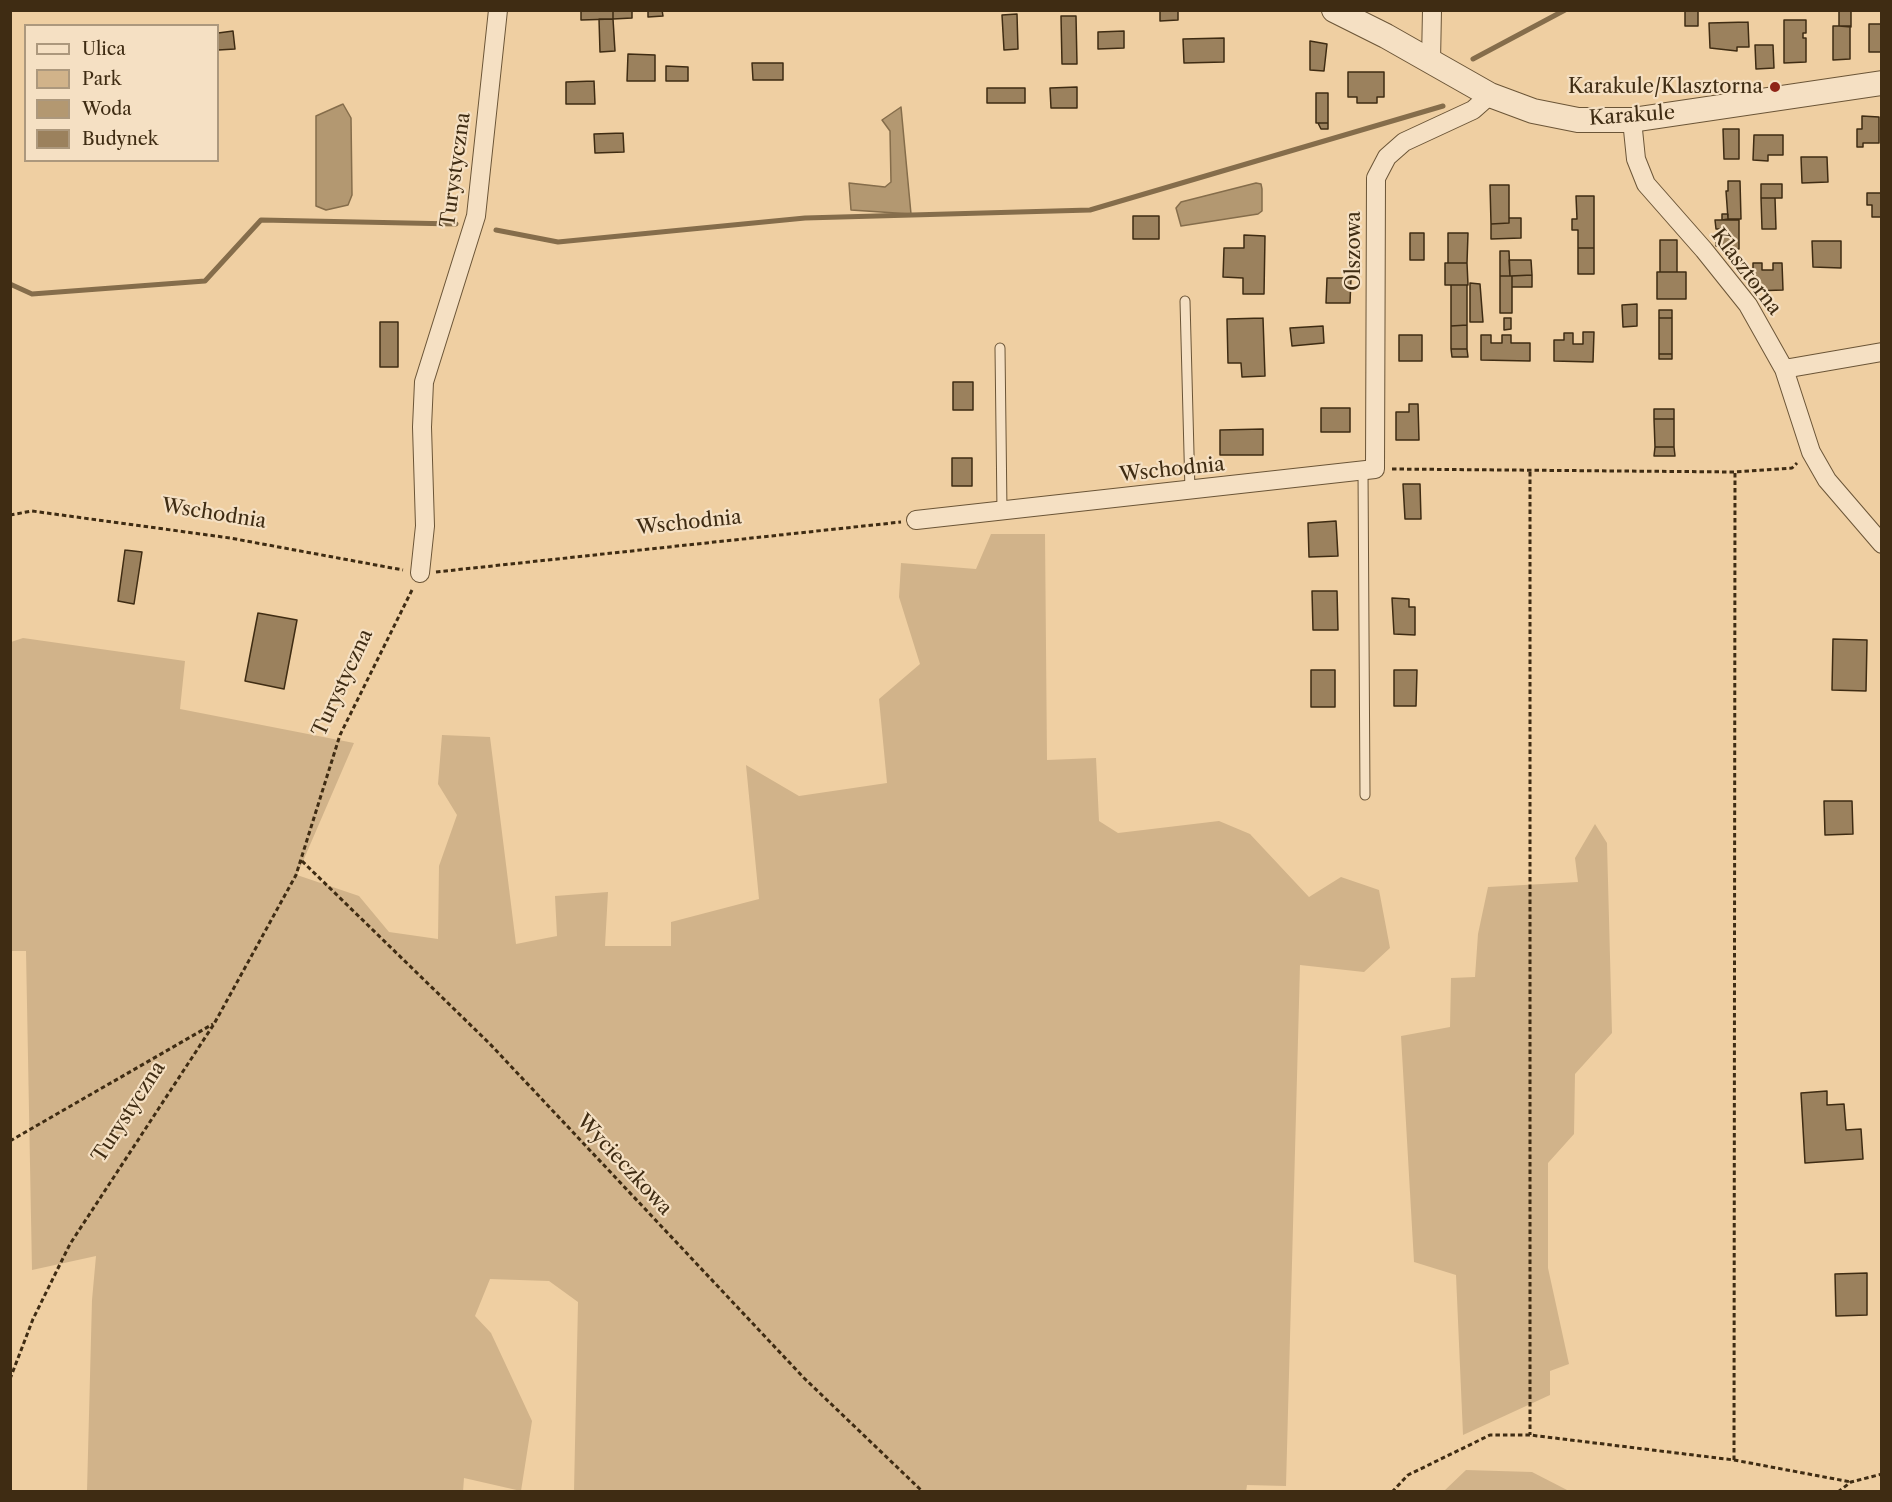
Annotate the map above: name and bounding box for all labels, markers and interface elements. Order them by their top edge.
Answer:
legend [24,24,219,162]
text: Ulica [82,38,126,60]
text: Park [82,68,121,90]
place label: Karakule/Klasztorna [1568,75,1763,99]
marker: Karakule/Klasztorna [1768,80,1782,94]
text: Woda [82,98,132,120]
street label: Karakule [1588,101,1676,131]
street label: Turystyczna [436,111,476,229]
text: Budynek [82,128,158,150]
street label: Olszowa [1342,211,1366,291]
street label: Klasztorna [1706,224,1786,320]
street label: Wschodnia [1118,453,1226,487]
street label: Wschodnia [160,494,268,534]
street label: Wschodnia [635,506,743,540]
street label: Turystyczna [308,625,378,741]
street label: Turystyczna [87,1057,171,1167]
street label: Wycieczkowa [571,1110,677,1220]

